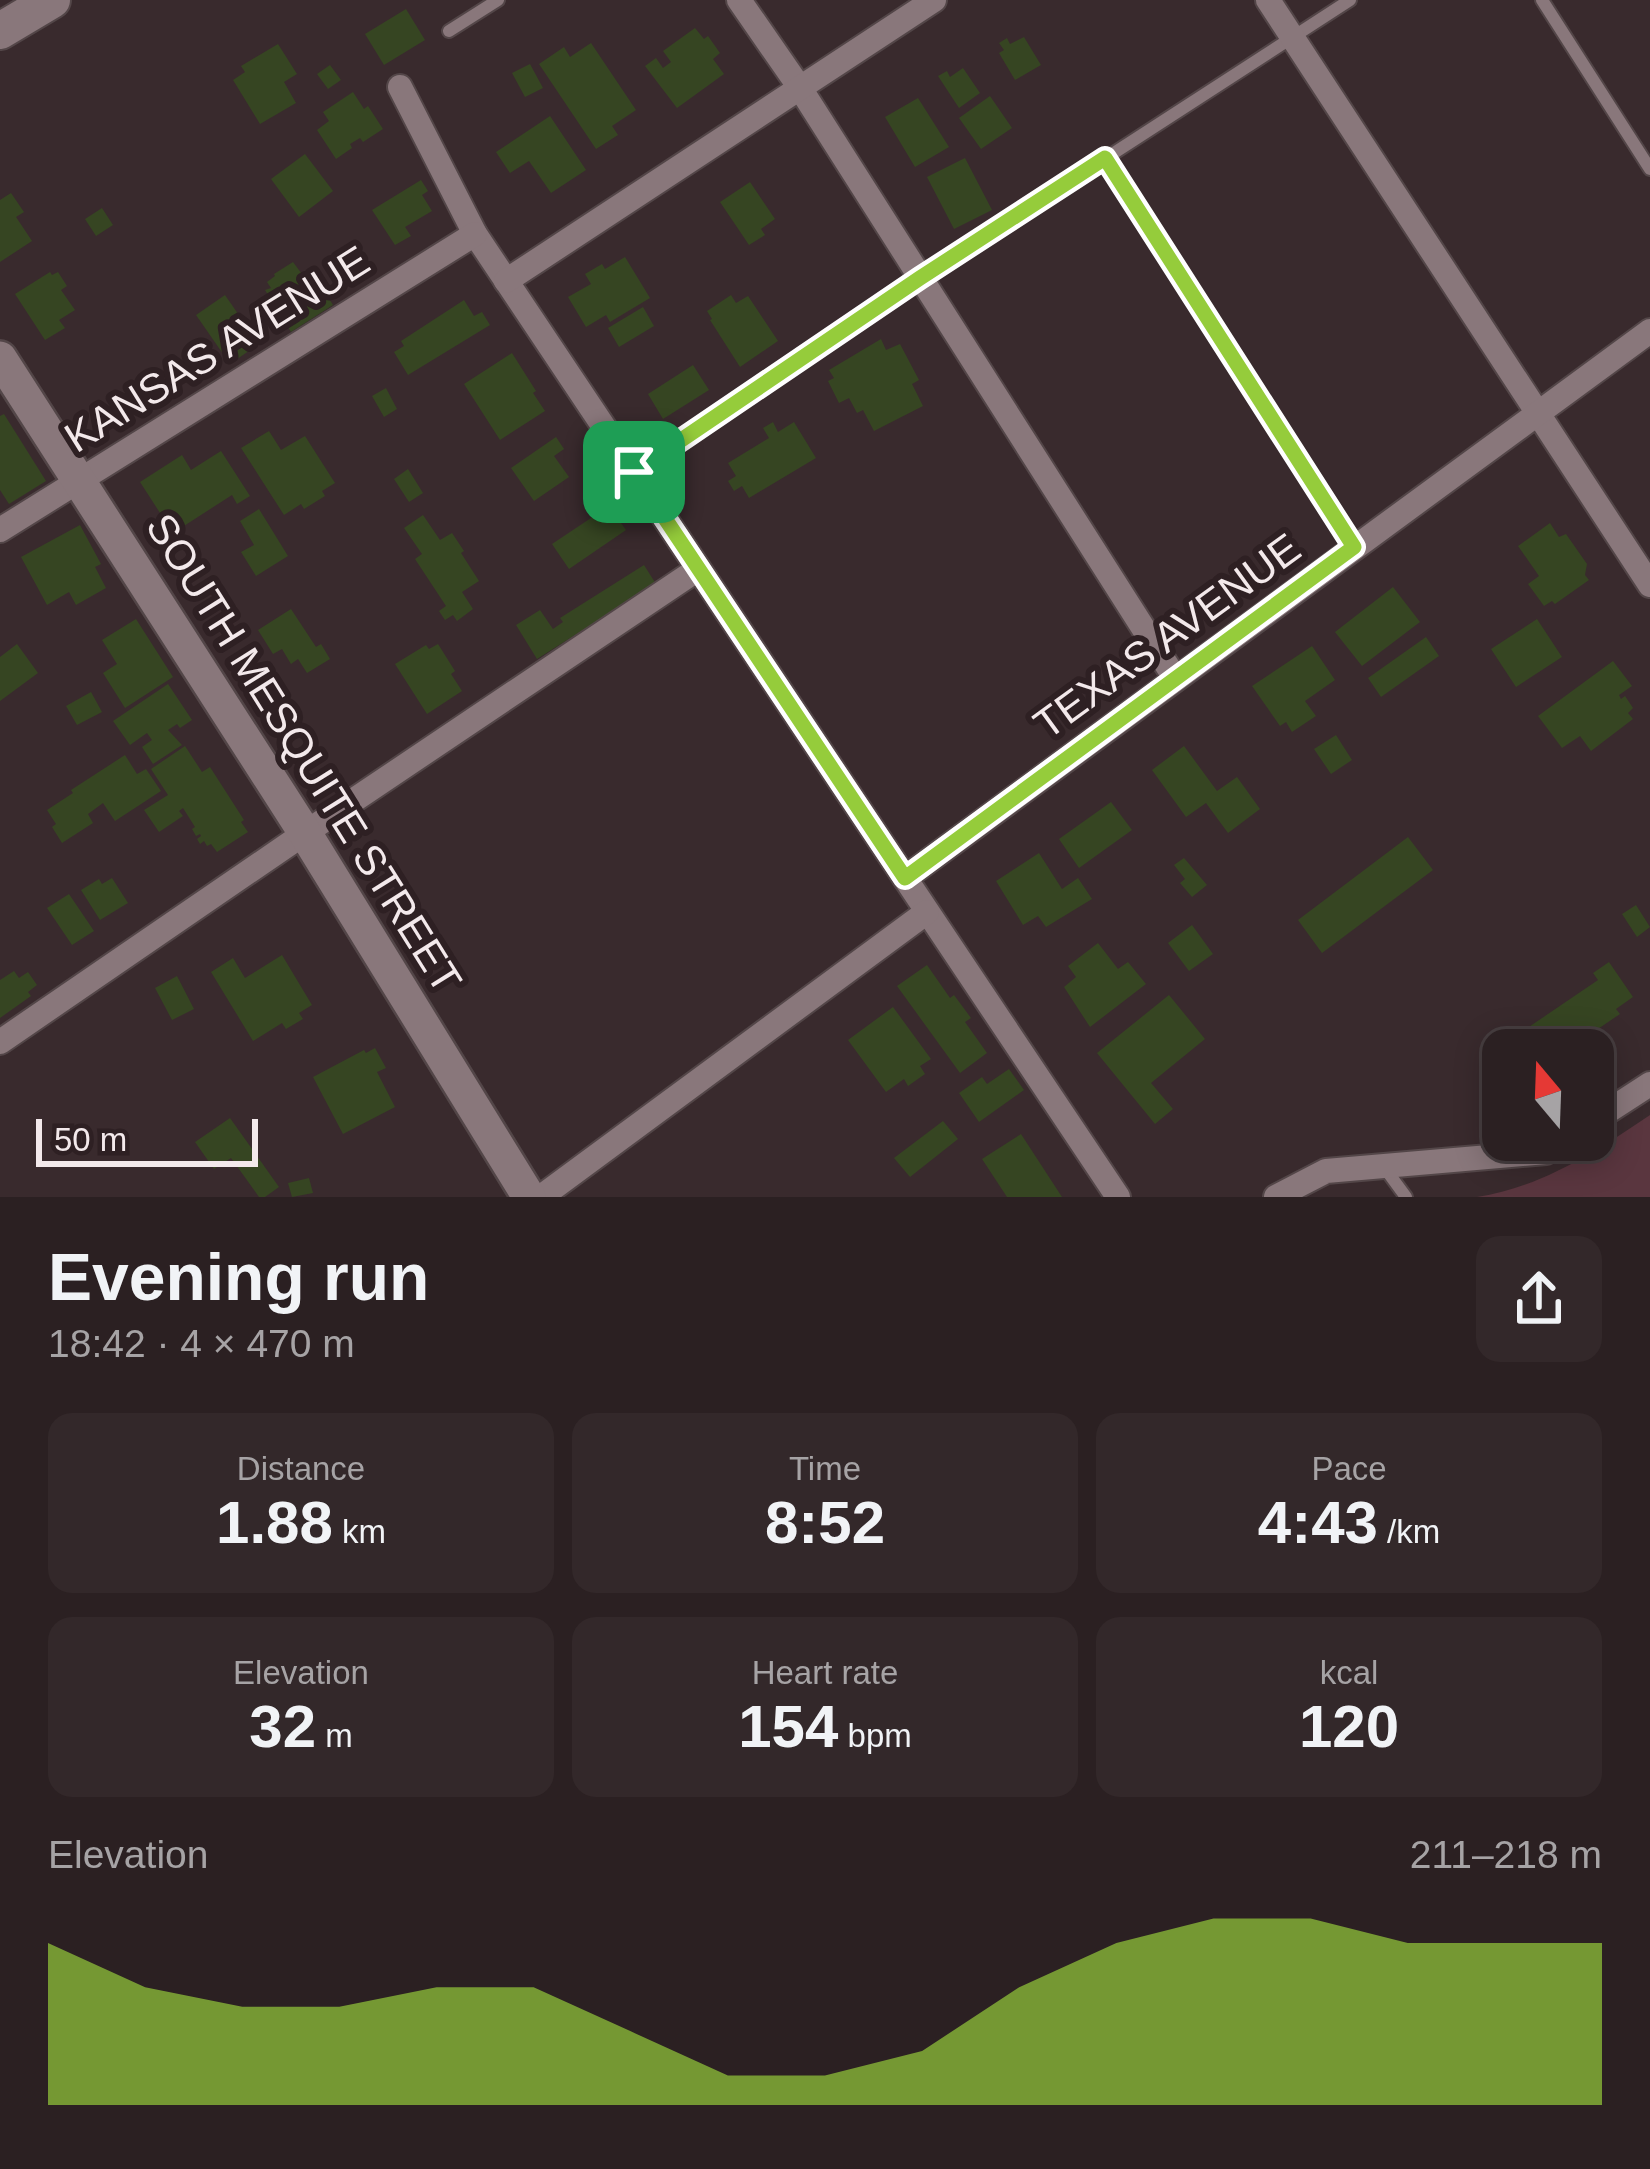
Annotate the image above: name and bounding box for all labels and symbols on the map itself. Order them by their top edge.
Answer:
street label: KANSAS AVENUE [56,237,378,461]
pin [583,421,685,523]
street label: SOUTH MESQUITE STREET [137,505,471,1001]
street label: TEXAS AVENUE [1025,524,1309,748]
north arrow [1482,1029,1614,1161]
scale bar [36,1113,258,1166]

